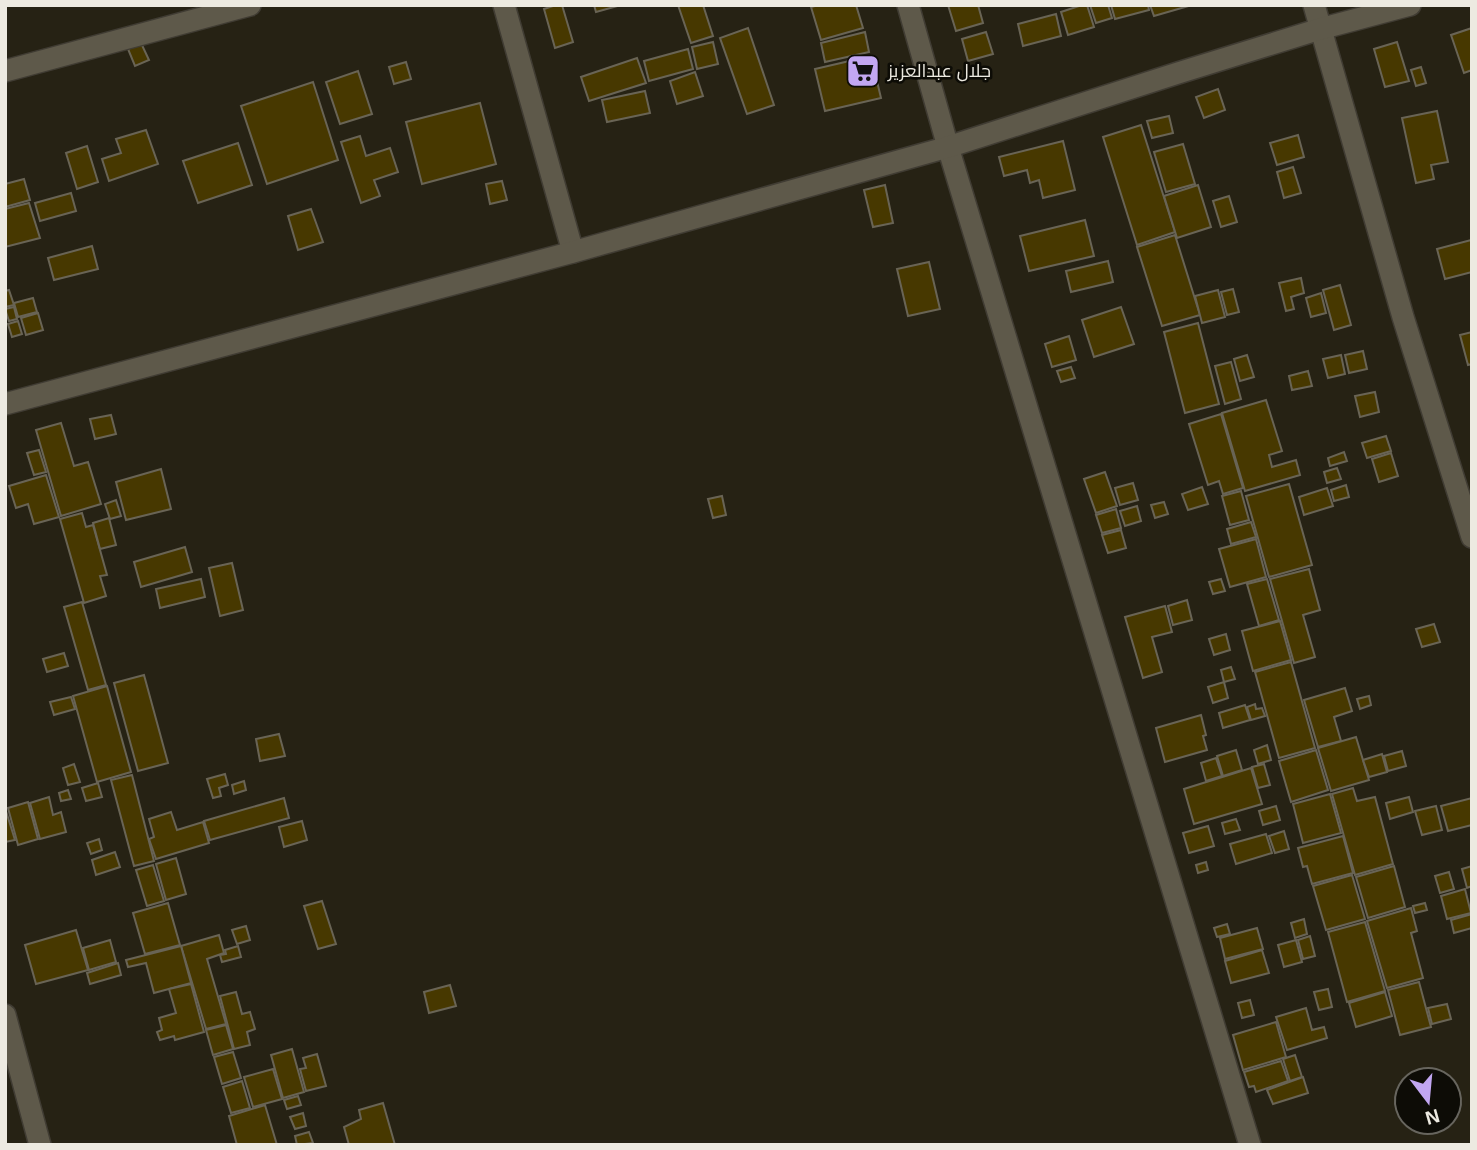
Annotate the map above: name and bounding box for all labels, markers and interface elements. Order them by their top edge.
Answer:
supermarket icon: جلال عبدالعزيز [844,52,882,90]
place label: جلال عبدالعزيز [887,61,991,82]
north arrow [1393,1066,1463,1136]
text: N [1423,1105,1442,1129]

